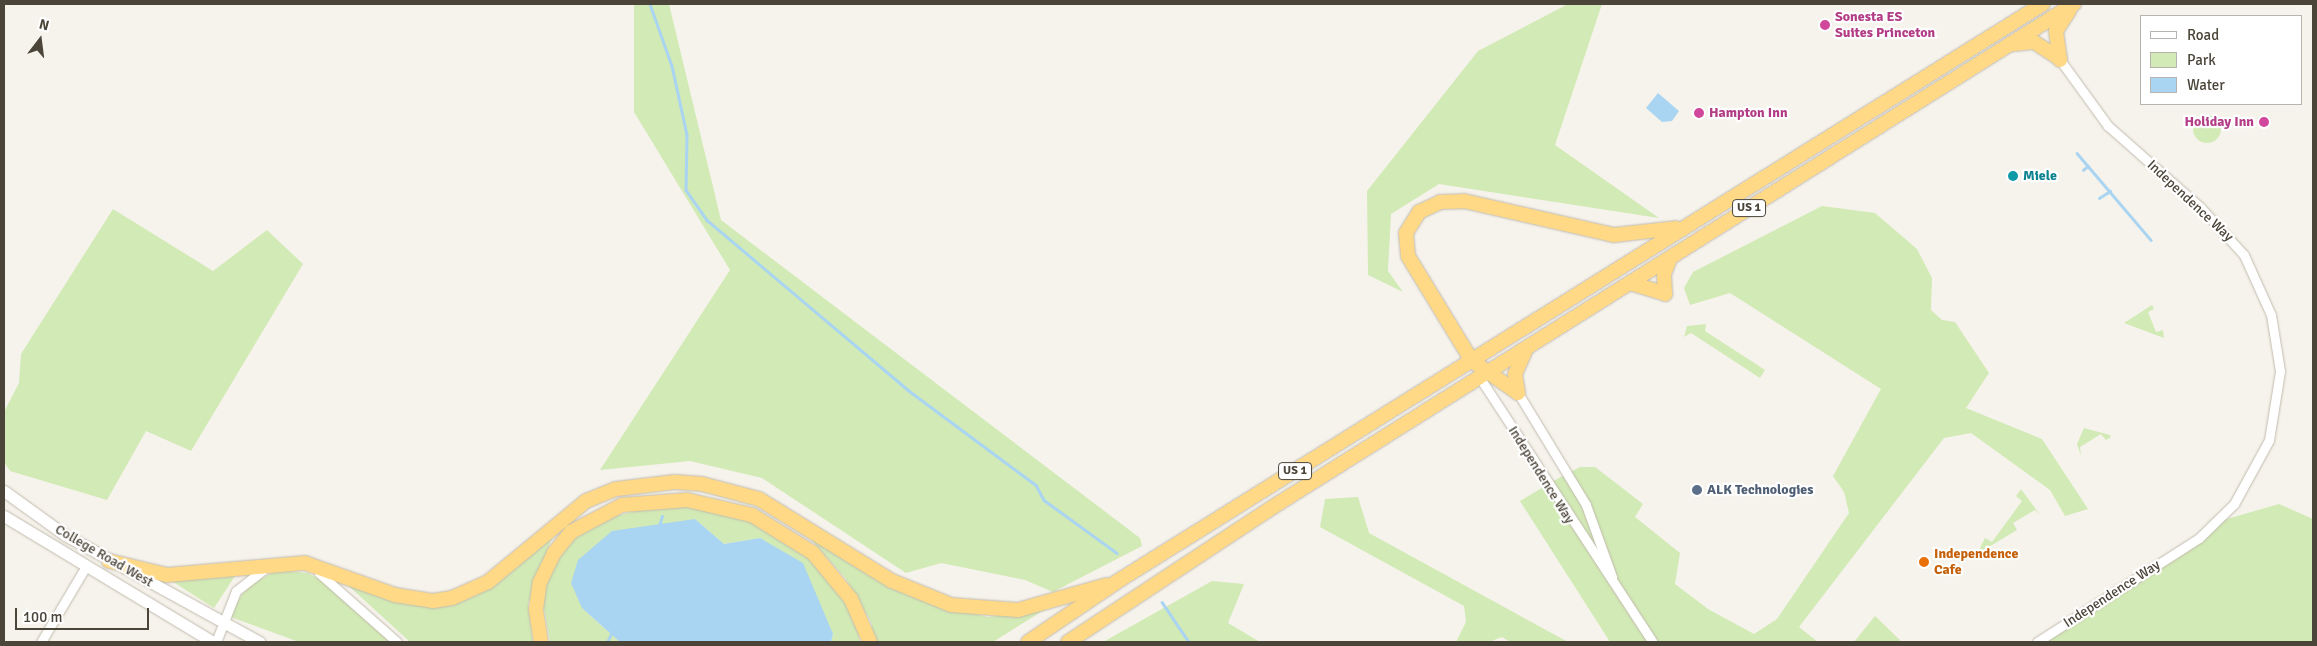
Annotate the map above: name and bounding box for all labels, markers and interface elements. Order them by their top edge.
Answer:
place label: Sonesta ES Suites Princeton [1835,9,1935,41]
north arrow [15,15,65,65]
legend [2140,15,2302,105]
text: N [37,16,51,35]
marker: Sonesta ES Suites Princeton [1819,19,1831,31]
text: Road [2187,26,2219,44]
text: Park [2187,51,2216,69]
text: Water [2187,76,2225,94]
place label: Hampton Inn [1709,105,1788,121]
marker: Hampton Inn [1693,107,1705,119]
place label: Holiday Inn [2184,114,2254,130]
marker: Holiday Inn [2258,116,2270,128]
street label: Independence Way [2143,157,2237,245]
place label: Miele [2023,168,2057,184]
marker: Miele [2007,170,2019,182]
road number: US 1 [1732,198,1766,218]
street label: Independence Way [1504,423,1578,527]
road number: US 1 [1278,462,1312,481]
place label: ALK Technologies [1707,482,1813,498]
marker: ALK Technologies [1691,484,1703,496]
street label: College Road West [52,521,156,591]
place label: Independence Cafe [1934,546,2018,578]
marker: Independence Cafe [1918,556,1930,568]
street label: Independence Way [2061,557,2163,631]
scale bar [18,598,151,630]
text: 100 m [23,608,63,626]

